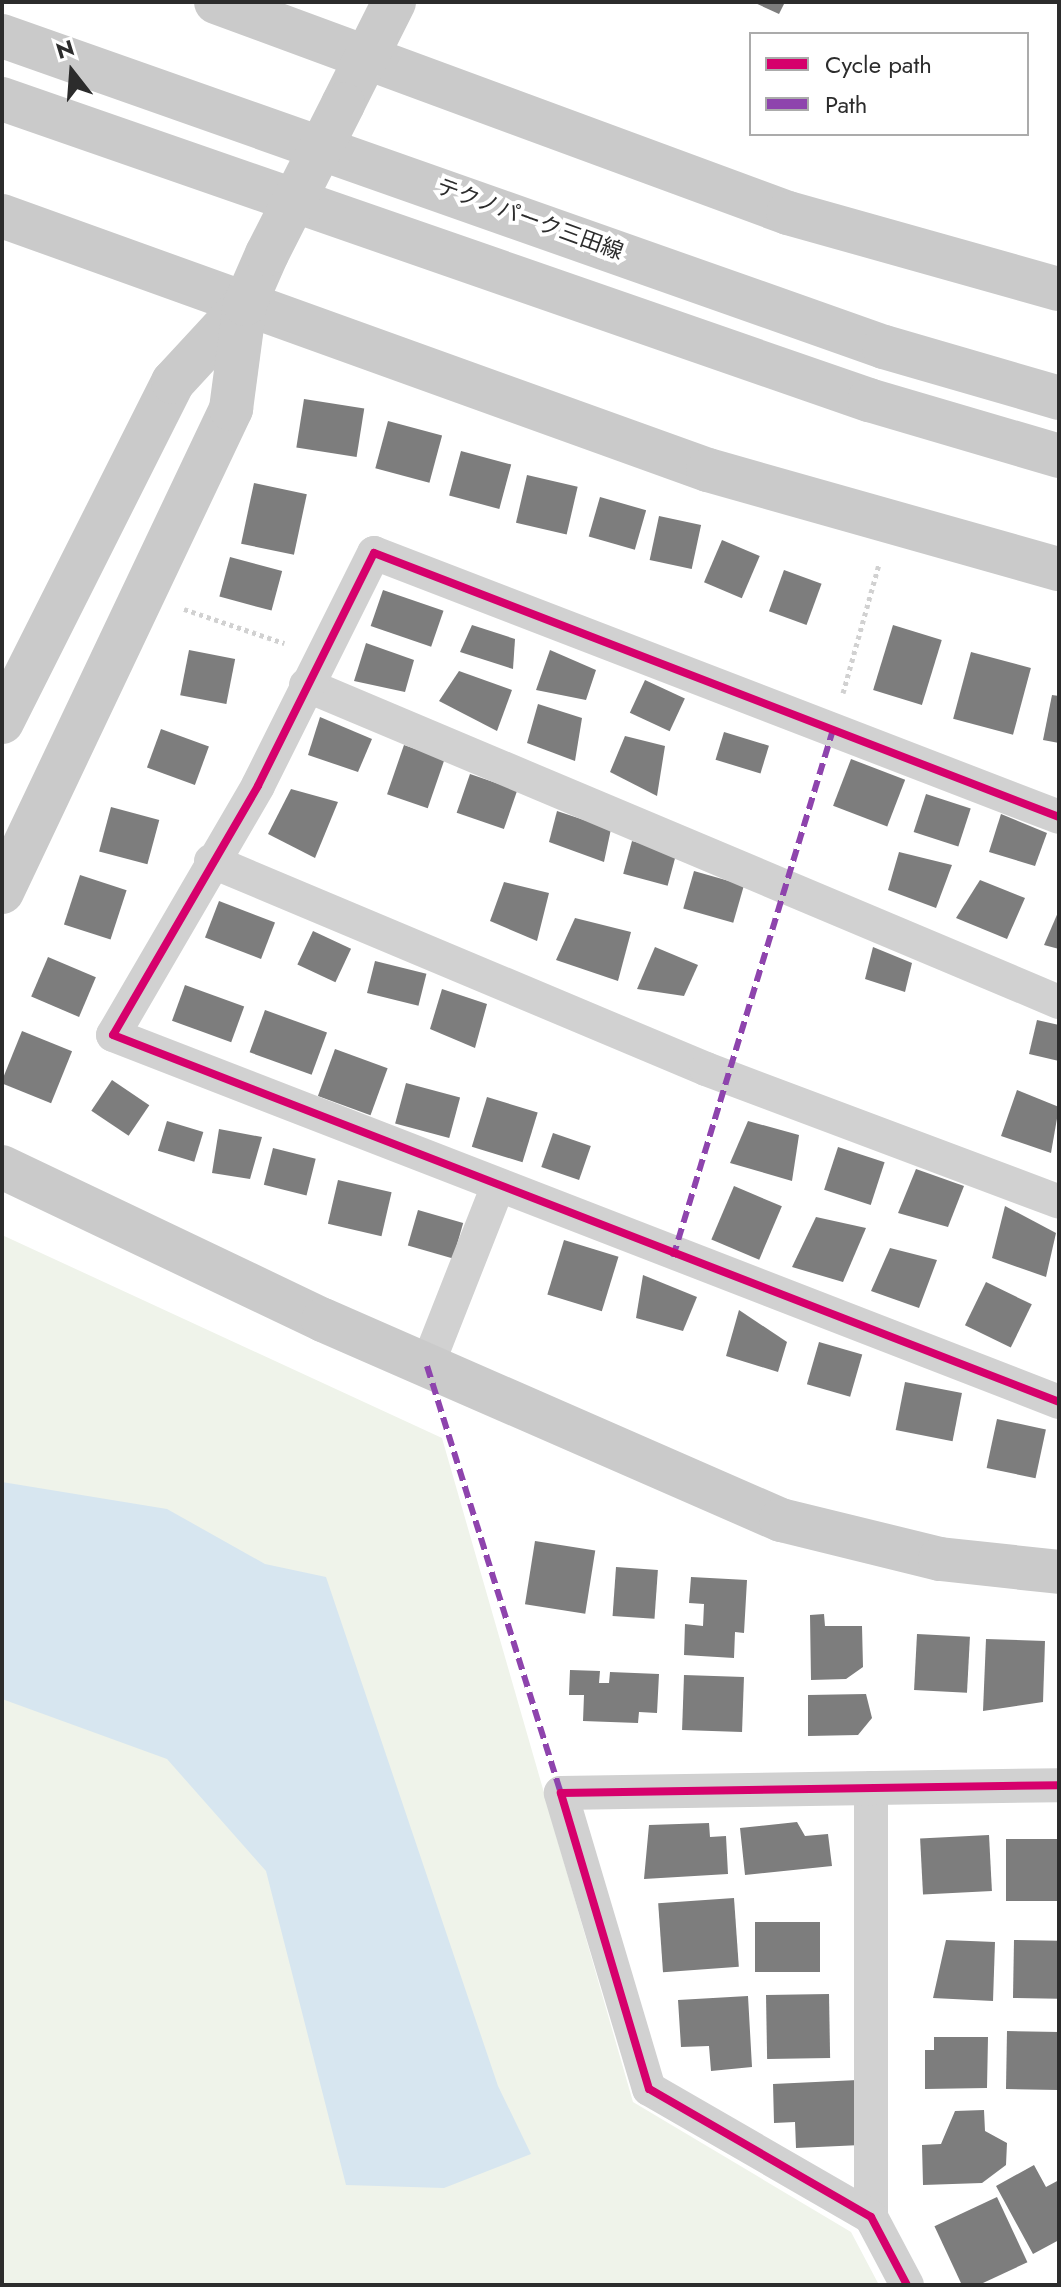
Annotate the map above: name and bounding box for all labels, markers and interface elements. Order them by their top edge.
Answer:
text: N [52,31,78,67]
north arrow [32,32,112,112]
legend [749,32,1029,136]
text: Cycle path [825,47,932,82]
text: Path [825,87,867,122]
street label: テクノパーク三田線 [432,173,628,265]

